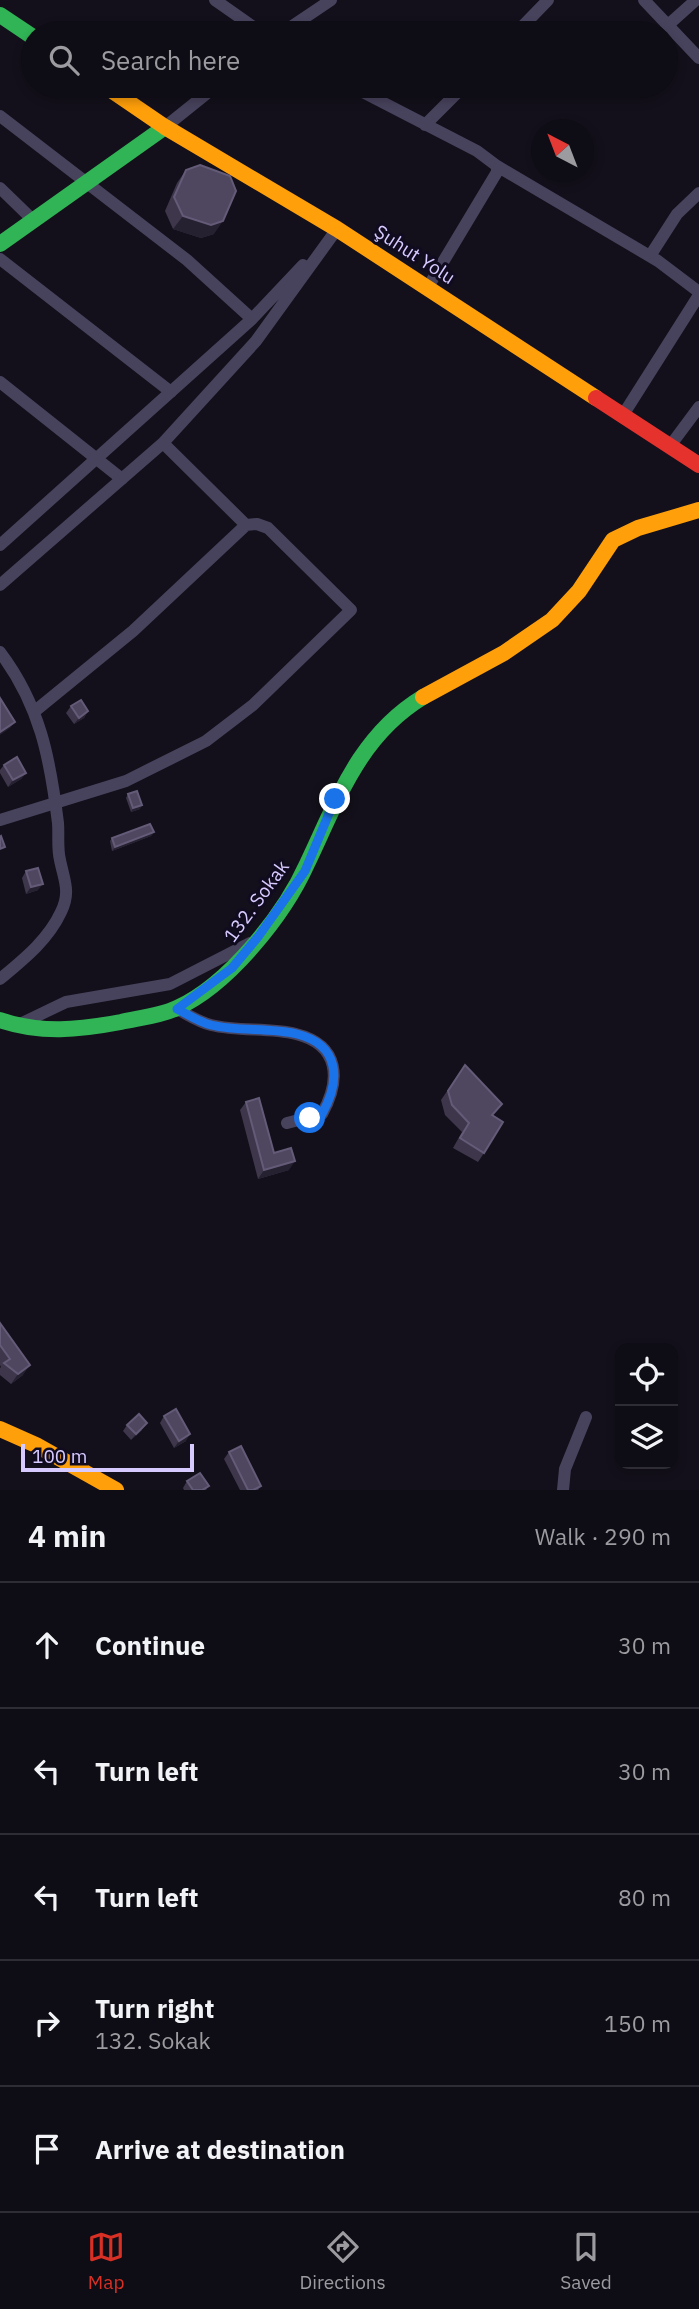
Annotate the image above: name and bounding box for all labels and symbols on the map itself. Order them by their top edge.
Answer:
north arrow [531,119,594,182]
street label: Şuhut Yolu [370,219,460,289]
route end [319,783,350,814]
street label: 132. Sokak [218,855,294,947]
route start [294,1102,325,1133]
scale bar [21,1441,194,1473]

